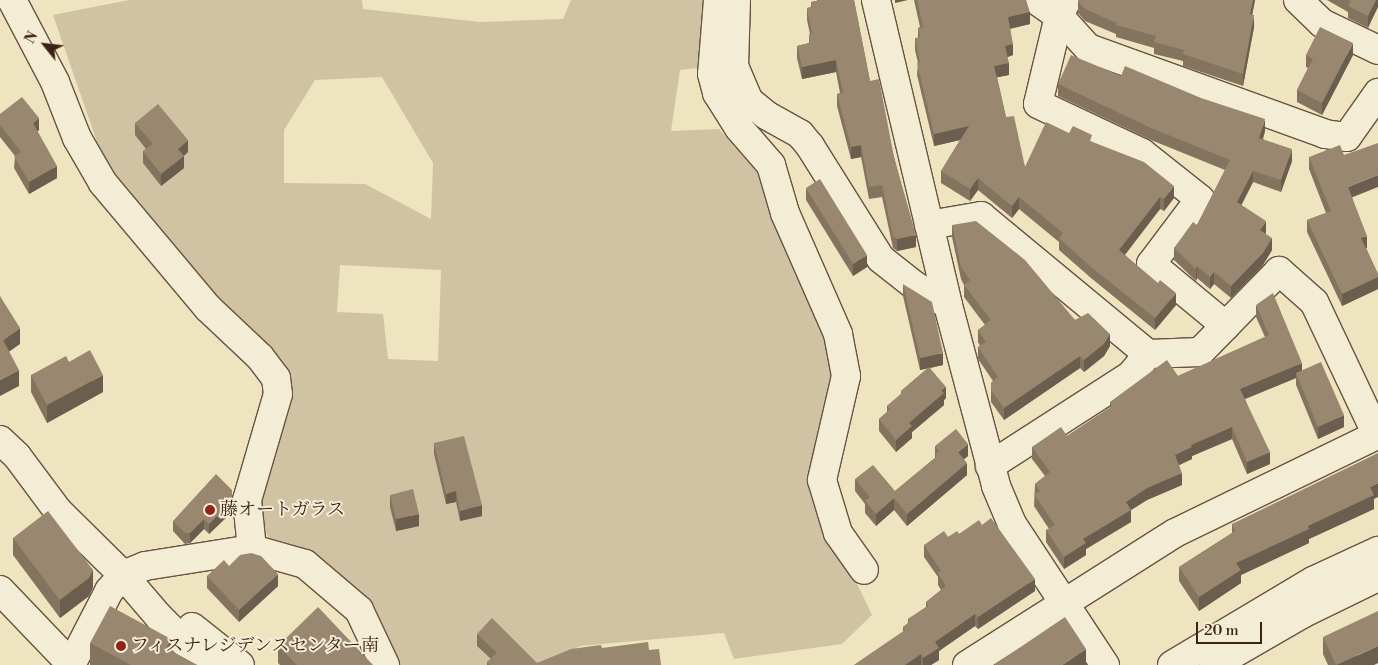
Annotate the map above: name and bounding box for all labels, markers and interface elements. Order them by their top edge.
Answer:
north arrow [20,20,70,70]
text: N [21,29,42,47]
place label: 藤オートガラス [220,499,346,521]
marker: 藤オートガラス [204,504,216,516]
scale bar [1198,612,1264,644]
text: 20 m [1204,621,1239,640]
place label: フィスナレジデンスセンター南 [131,635,383,657]
marker: フィスナレジデンスセンター南 [115,640,127,652]

